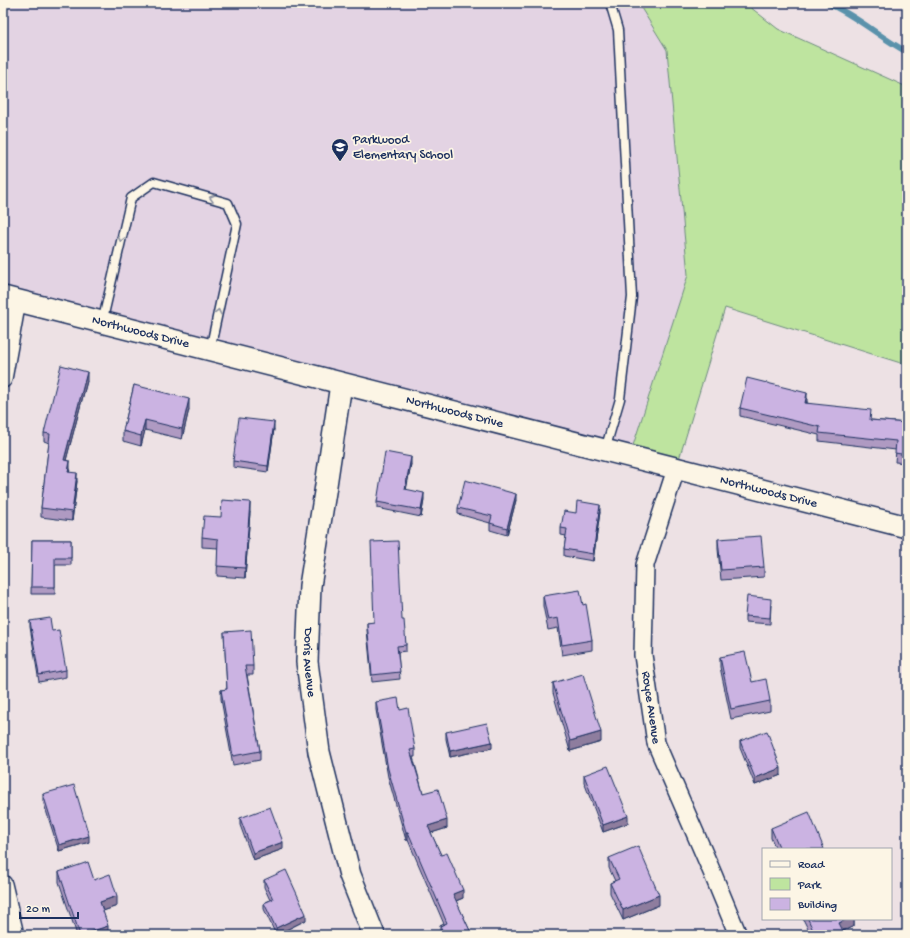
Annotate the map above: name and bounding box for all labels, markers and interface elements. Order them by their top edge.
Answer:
place label: Parkwood Elementary School [352,133,453,163]
school or university icon: Parkwood Elementary School [330,137,350,162]
one-way arrow [209,195,215,203]
one-way arrow [118,235,126,242]
one-way arrow [214,309,222,315]
street label: Northwoods Drive [90,312,191,352]
street label: Northwoods Drive [404,392,505,432]
street label: Northwoods Drive [718,472,819,511]
street label: Doris Avenue [299,626,319,698]
street label: Royce Avenue [638,670,664,745]
legend [762,848,892,920]
text: Road [798,859,825,873]
text: Park [797,879,823,893]
scale bar [20,894,78,920]
text: Building [797,899,837,913]
text: 20 m [26,903,51,917]

